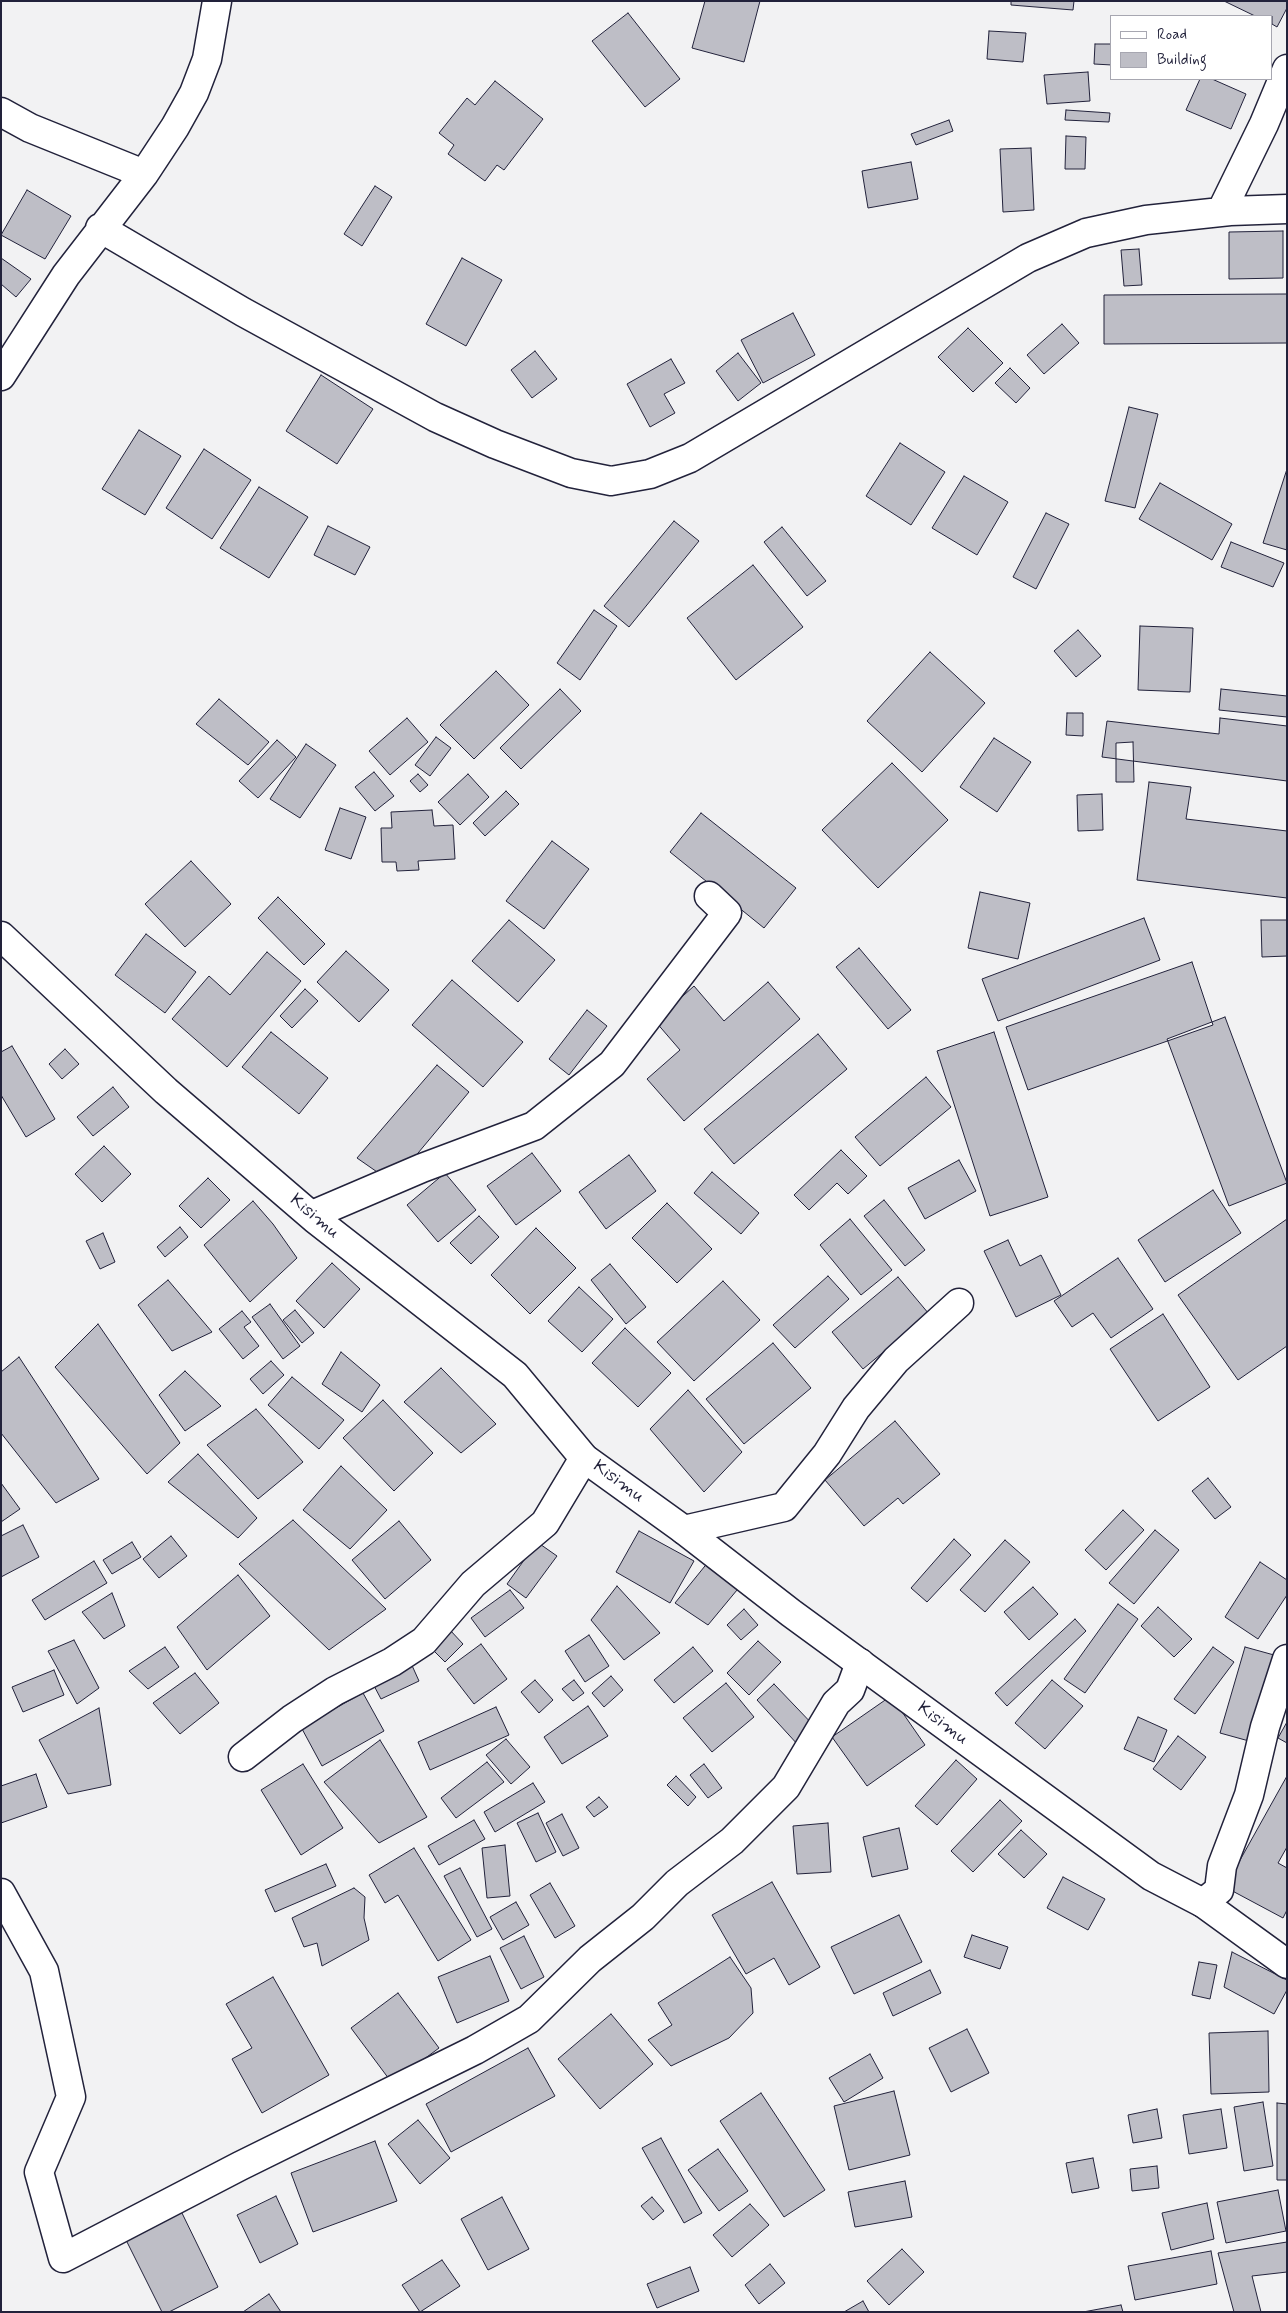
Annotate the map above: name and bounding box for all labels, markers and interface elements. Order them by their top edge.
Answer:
legend [1110,15,1273,80]
text: Road [1157,25,1187,45]
text: Building [1157,50,1207,70]
street label: Kisimu [285,1190,343,1244]
street label: Kisimu [588,1456,648,1508]
street label: Kisimu [912,1698,972,1750]

